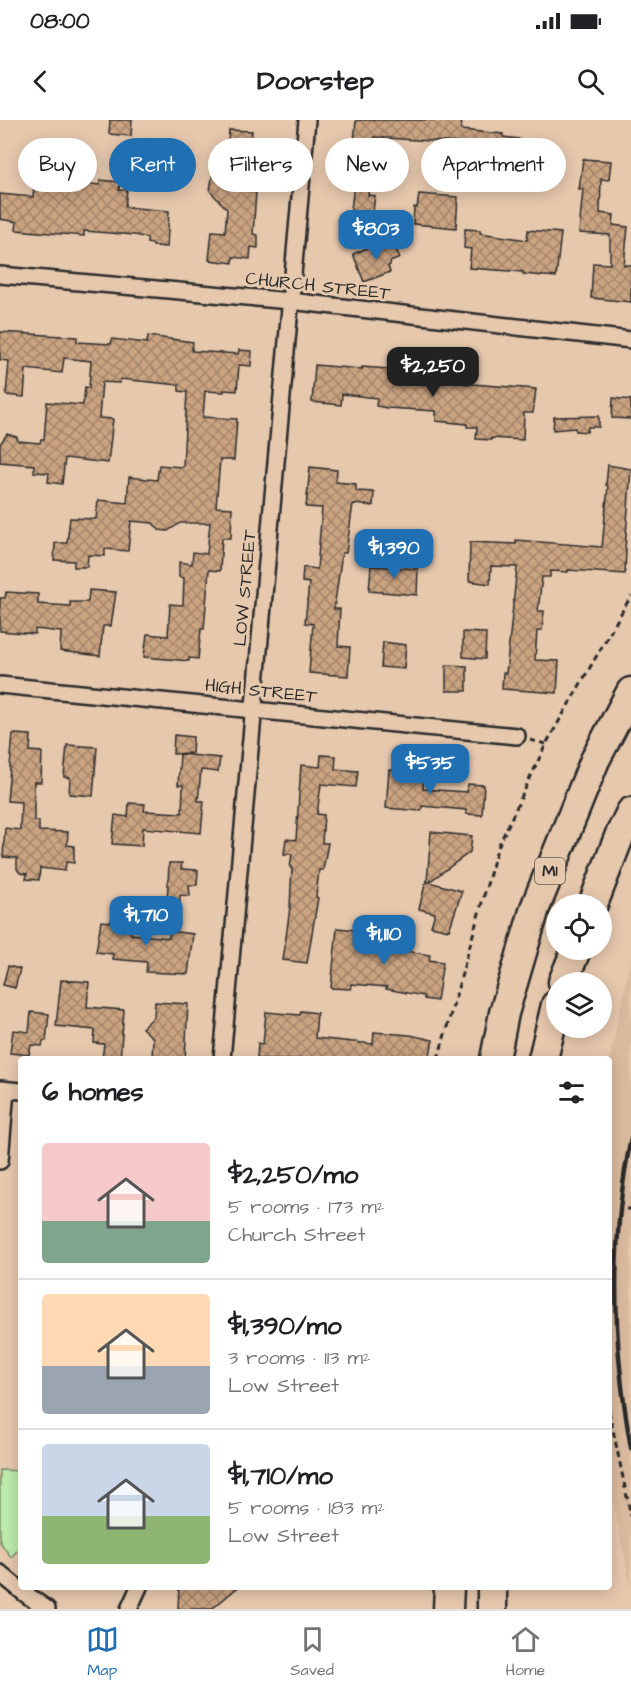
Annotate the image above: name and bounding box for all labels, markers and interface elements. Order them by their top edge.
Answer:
text: 08:00 [30,6,90,37]
text: Doorstep [257,62,374,100]
icon: back [24,65,57,98]
icon: search [574,65,607,98]
chip: Buy [18,138,97,192]
chip: Rent [109,138,196,192]
chip: Filters [208,138,313,192]
chip: New [325,138,409,192]
chip: Apartment [421,138,566,192]
pin: $803 [340,210,412,261]
text: $803 [353,215,399,243]
street label: CHURCH STREET [244,266,392,306]
pin: $2,250 [384,347,482,398]
text: $2,250 [401,352,465,380]
street label: LOW STREET [227,528,263,647]
pin: $1,390 [345,529,443,580]
text: $1,390 [368,534,420,562]
street label: HIGH STREET [204,673,319,709]
pin: $535 [394,744,466,795]
text: $535 [405,749,455,777]
road number: M1 [535,858,565,884]
map controls [546,894,612,1038]
button: locate [546,894,612,960]
pin: $1,710 [97,896,195,947]
text: $1,710 [124,901,168,929]
pin: $1,110 [335,915,433,966]
text: $1,110 [367,920,401,948]
button: layers [546,972,612,1038]
text: 6 homes [42,1074,144,1110]
icon: filters [555,1076,588,1109]
text: $2,250/mo [228,1157,358,1193]
icon: home [90,1167,162,1239]
text: 5 rooms · 173 m² [228,1193,384,1221]
text: Church Street [228,1221,366,1249]
text: $1,390/mo [228,1308,342,1344]
icon: home [90,1318,162,1390]
text: 3 rooms · 113 m² [228,1344,371,1372]
text: Low Street [228,1372,339,1400]
text: $1,710/mo [228,1458,333,1494]
icon: home [90,1468,162,1540]
text: 5 rooms · 183 m² [228,1494,385,1522]
text: Low Street [228,1522,339,1550]
tab: Map [86,1623,119,1681]
tab: Saved [290,1623,334,1681]
tab: Home [505,1623,545,1681]

